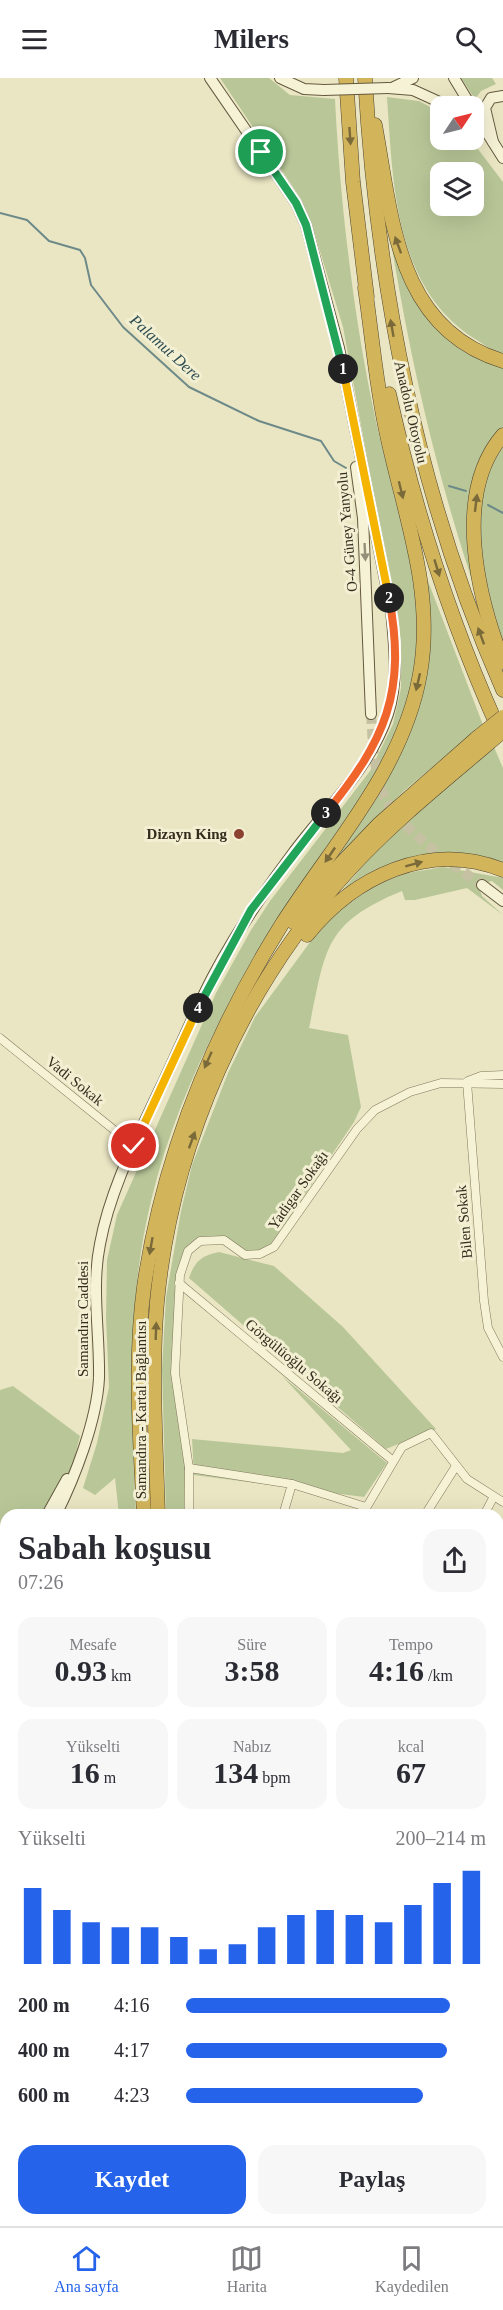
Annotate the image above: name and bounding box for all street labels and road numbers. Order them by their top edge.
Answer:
street label: Anadolu Otoyolu [391,359,431,465]
street label: O-4 Güney Yanyolu [334,471,360,593]
street label: Vadi Sokak [43,1053,107,1109]
street label: Yadigar Sokağı [265,1148,331,1232]
street label: Bilen Sokak [453,1184,475,1259]
street label: Samandıra Caddesi [75,1261,91,1377]
street label: Görgülüoğlu Sokağı [242,1316,346,1406]
street label: Samandıra - Kartal Bağlantısı [133,1321,149,1499]

